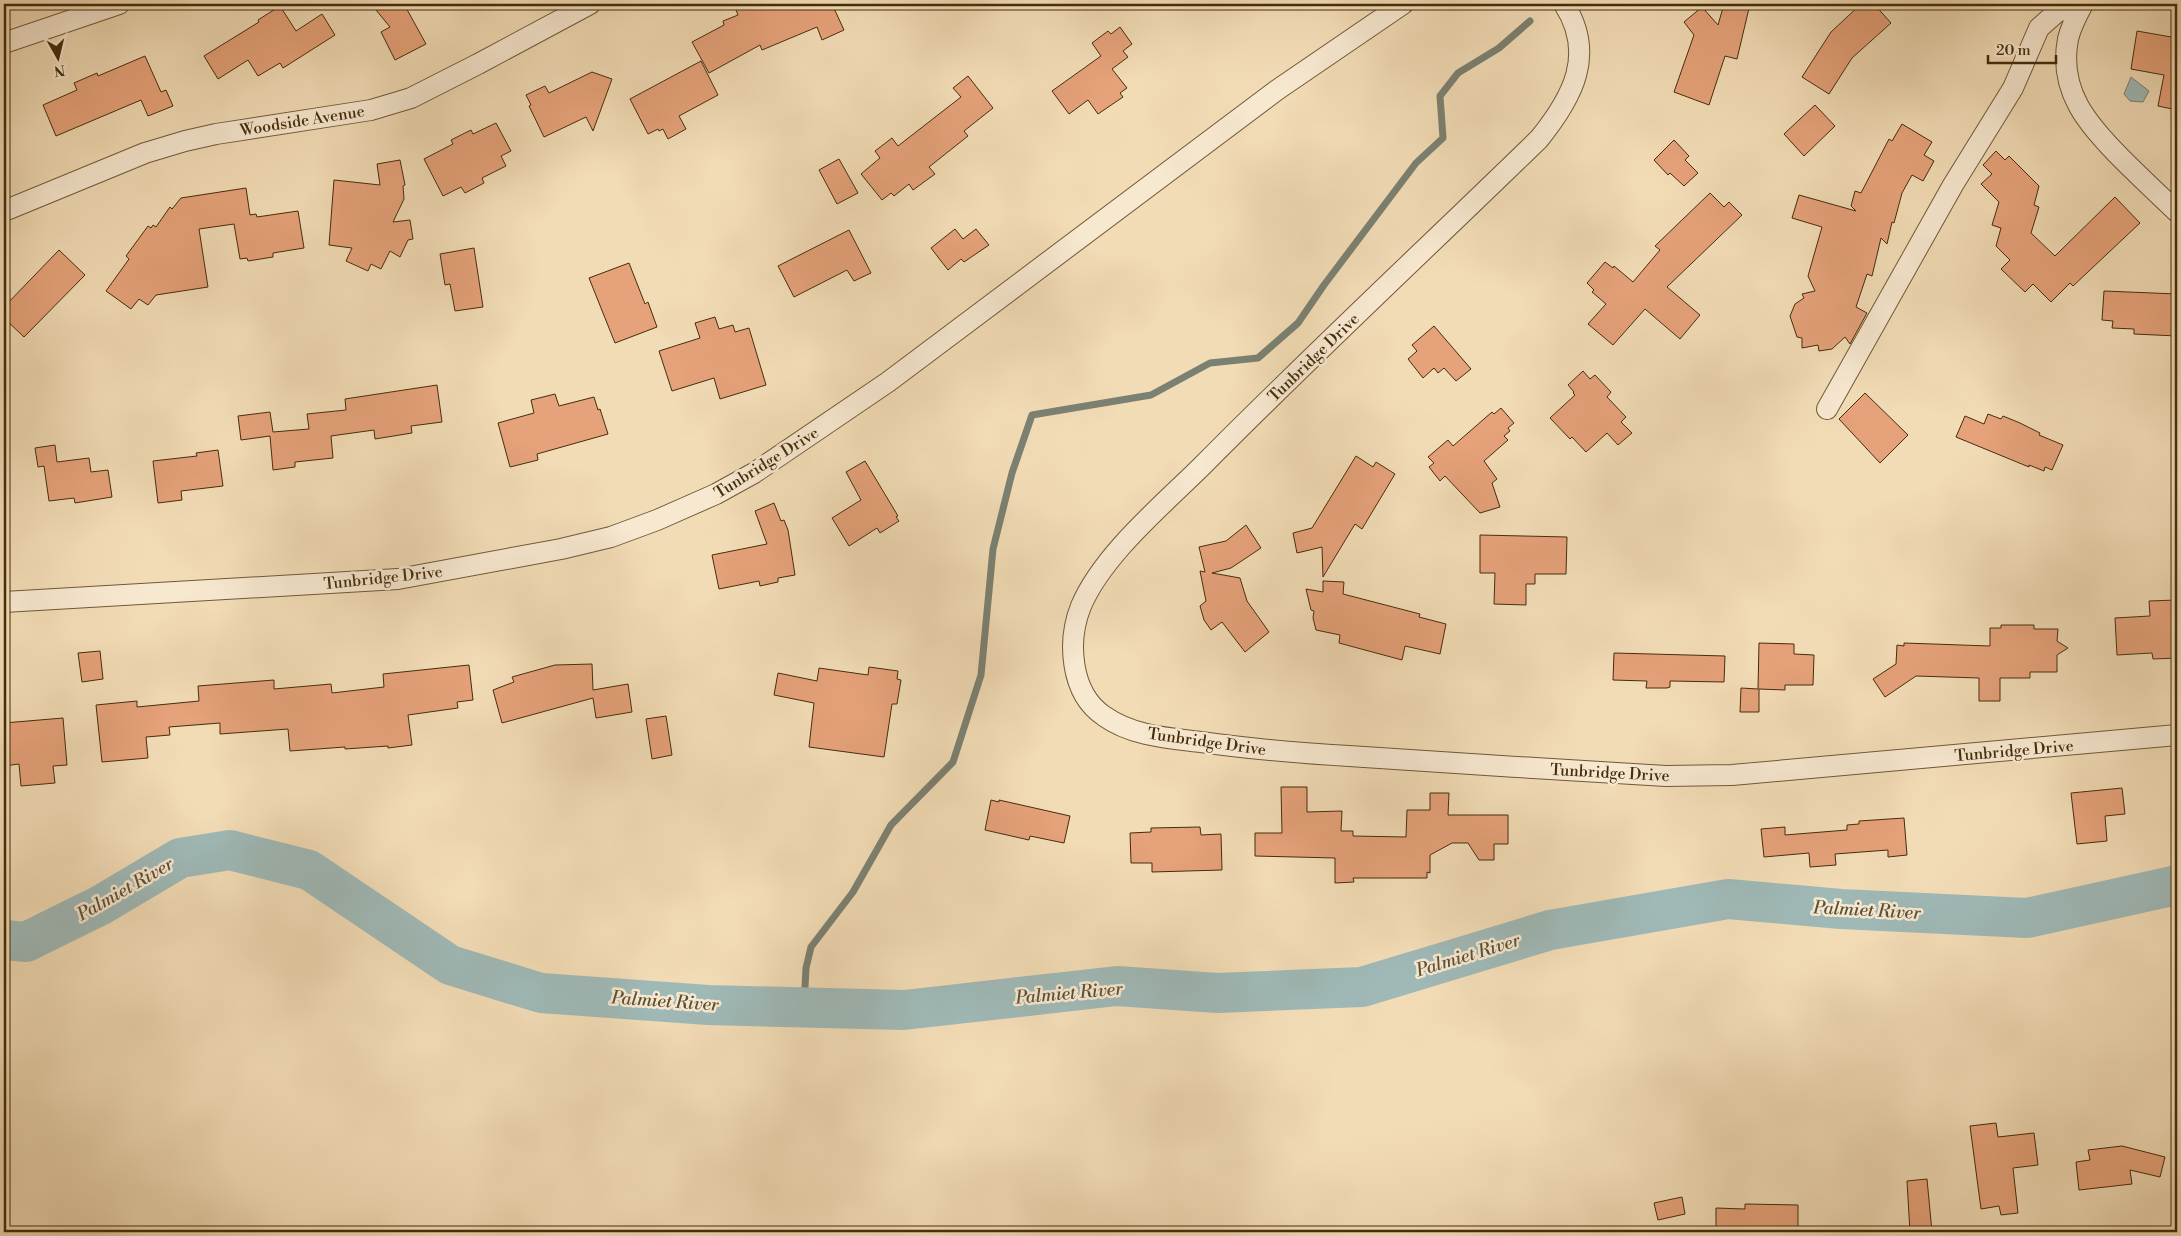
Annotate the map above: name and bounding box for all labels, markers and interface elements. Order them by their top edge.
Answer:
north arrow [32,32,82,82]
scale bar [1988,32,2056,64]
text: 20 m [1996,41,2031,60]
text: N [53,60,66,80]
street label: Woodside Avenue [237,101,366,141]
street label: Tunbridge Drive [1264,309,1364,406]
street label: Tunbridge Drive [711,423,823,503]
street label: Tunbridge Drive [323,562,444,594]
street label: Tunbridge Drive [1146,724,1267,760]
street label: Tunbridge Drive [1954,736,2074,766]
street label: Tunbridge Drive [1550,760,1670,786]
water label: Palmiet River [72,852,178,927]
water label: Palmiet River [1812,896,1922,925]
water label: Palmiet River [1412,929,1523,982]
water label: Palmiet River [1013,977,1124,1010]
water label: Palmiet River [610,986,720,1017]

